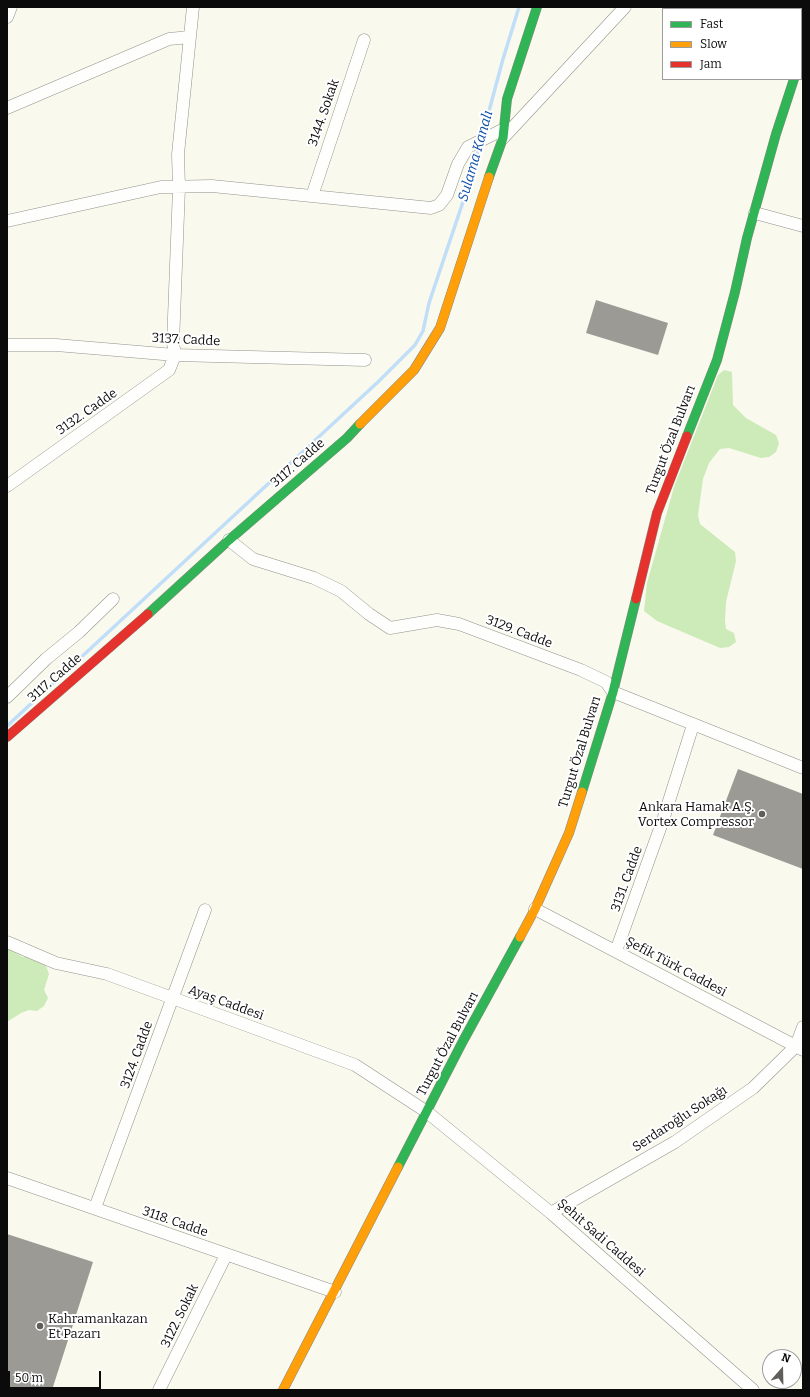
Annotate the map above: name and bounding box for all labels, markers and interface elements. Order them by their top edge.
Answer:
legend [662,8,802,80]
text: Fast [700,17,723,31]
text: Slow [700,37,727,51]
text: Jam [700,57,722,71]
street label: 3144. Sokak [305,77,343,149]
water label: Sulama Kanalı [455,109,497,203]
street label: 3137. Cadde [151,330,221,350]
street label: Turgut Özal Bulvarı [643,383,699,497]
street label: 3132. Cadde [54,385,120,439]
street label: 3117. Cadde [268,435,328,491]
street label: 3129. Cadde [484,612,554,652]
street label: 3117. Cadde [25,650,85,706]
street label: Turgut Özal Bulvarı [556,694,604,810]
place label: Ankara Hamak A.Ş. Vortex Compressor [638,799,754,830]
marker: Ankara Hamak A.Ş. Vortex Compressor [757,809,767,819]
street label: 3131. Cadde [608,844,646,914]
street label: Şefik Türk Caddesi [623,934,729,1000]
street label: Ayaş Caddesi [186,982,266,1024]
street label: Turgut Özal Bulvarı [414,989,482,1099]
street label: 3124. Cadde [118,1019,156,1091]
street label: Serdaroğlu Sokağı [630,1083,730,1155]
street label: Şehit Sadi Caddesi [554,1196,648,1280]
street label: 3118. Cadde [140,1204,210,1240]
street label: 3122. Sokak [158,1282,202,1350]
place label: Kahramankazan Et Pazarı [48,1311,148,1342]
marker: Kahramankazan Et Pazarı [35,1321,45,1331]
north arrow [762,1349,802,1389]
text: N [780,1351,792,1366]
scale bar [10,1363,103,1389]
text: 50 m [15,1371,43,1385]

